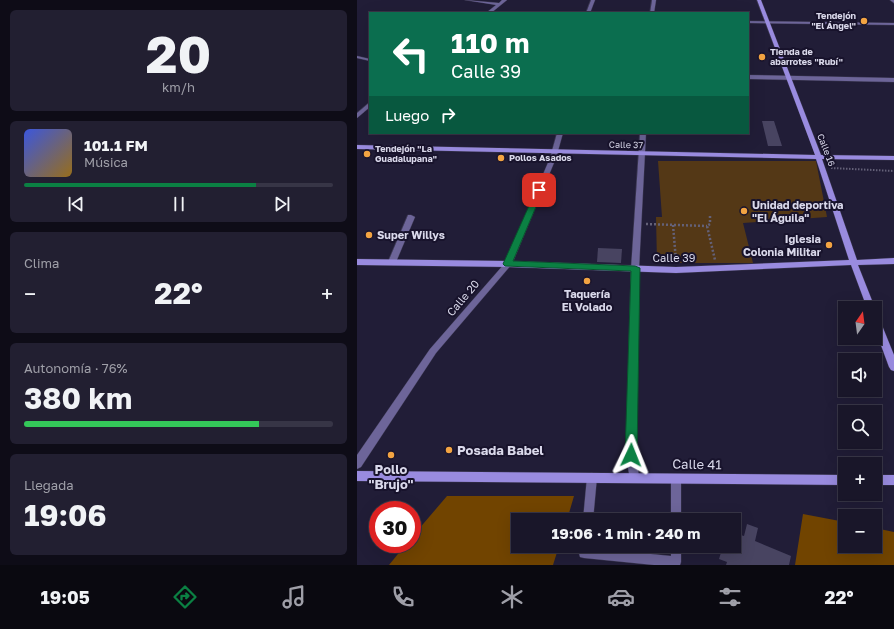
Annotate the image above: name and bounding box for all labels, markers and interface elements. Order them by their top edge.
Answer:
place label: Tendejón "El Ángel" [811,10,857,31]
marker: Tendejón "El Ángel" [859,16,869,26]
text: 20 [146,22,211,84]
text: 110 m [451,26,530,59]
icon: left [385,28,437,80]
place label: Tienda de abarrotes "Rubí" [770,46,843,67]
marker: Tienda de abarrotes "Rubí" [757,52,767,62]
text: Calle 39 [451,60,521,82]
text: km/h [162,79,195,95]
icon: right [437,104,459,126]
text: Luego [385,106,429,124]
street label: Calle 16 [815,132,838,168]
text: 101.1 FM [84,136,148,154]
street label: Calle 37 [609,139,644,150]
place label: Tendejón "La Guadalupana" [375,143,437,164]
marker: Tendejón "La Guadalupana" [362,149,372,159]
place label: Pollos Asados [509,152,572,163]
marker: Pollos Asados [496,153,506,163]
text: Música [84,154,128,170]
pin [522,173,556,207]
icon: arrive [528,179,550,201]
icon: previous [65,193,87,215]
icon: pause [168,193,190,215]
icon: next [271,193,293,215]
place label: Unidad deportiva "El Águila" [752,198,844,224]
marker: Unidad deportiva "El Águila" [739,206,749,216]
place label: Super Willys [377,228,445,241]
marker: Super Willys [364,230,374,240]
place label: Iglesia Colonia Militar [743,232,822,258]
marker: Iglesia Colonia Militar [824,240,834,250]
street label: Calle 39 [653,251,695,264]
text: Clima [24,255,59,271]
text: 22° [154,275,203,311]
marker: Taquería El Volado [582,276,592,286]
street label: Calle 20 [444,277,482,318]
text: − [24,280,36,307]
text: + [321,280,333,307]
place label: Taquería El Volado [562,287,613,313]
north arrow [838,301,882,345]
map controls [838,301,882,553]
button: sound [838,353,882,397]
text: Autonomía · 76% [24,360,128,376]
text: 380 km [24,380,132,416]
button: search [838,405,882,449]
position arrow [610,434,652,476]
place label: Posada Babel [457,442,544,458]
marker: Posada Babel [444,445,454,455]
marker: Pollo "Brujo" [386,450,396,460]
street label: Calle 41 [672,456,722,472]
button: + [838,457,882,501]
place label: Pollo "Brujo" [368,461,414,492]
text: Llegada [24,477,74,493]
text: 19:06 [24,497,107,533]
speed limit sign: 30 [369,501,421,553]
button: − [838,509,882,553]
text: 19:06 · 1 min · 240 m [552,524,700,542]
icon: directions [171,583,199,611]
icon: music [280,583,308,611]
icon: phone [389,583,417,611]
icon: climate [498,583,526,611]
icon: car [607,583,635,611]
icon: filters [716,583,744,611]
text: 19:05 [40,586,90,608]
text: 22° [825,586,854,608]

